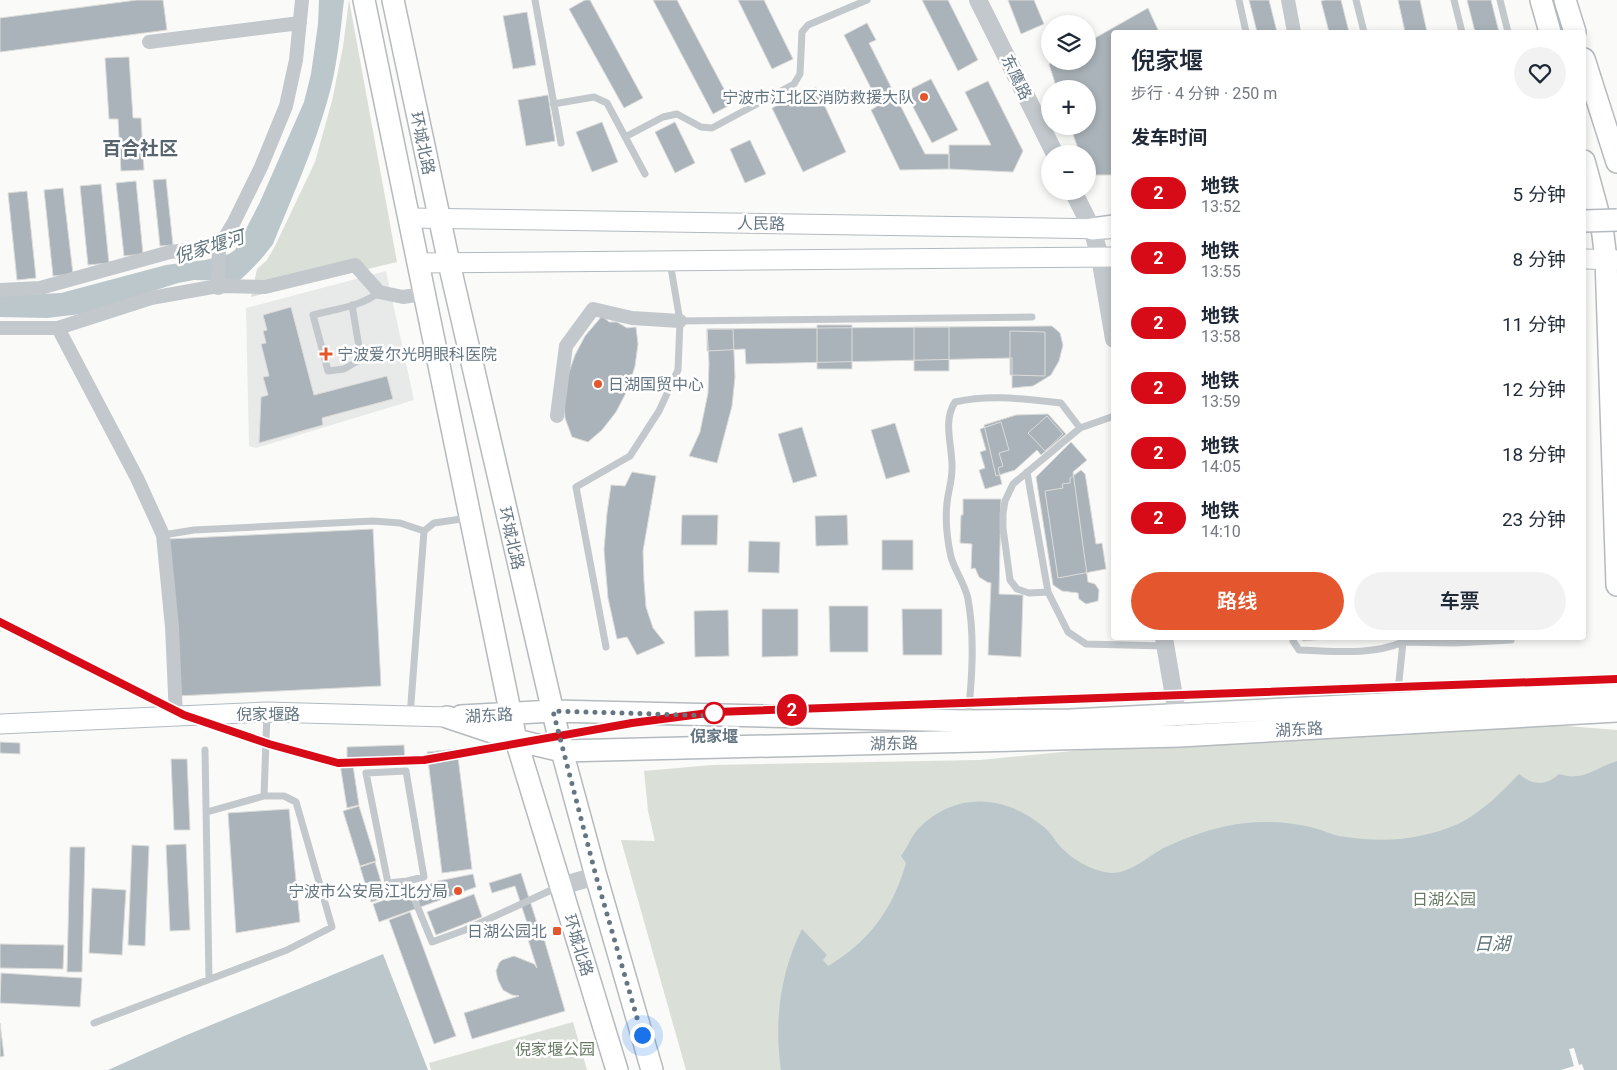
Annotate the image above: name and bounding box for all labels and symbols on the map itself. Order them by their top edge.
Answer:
street label: 东鹰路 [997,51,1036,103]
place label: 宁波市江北区消防救援大队 [722,88,914,107]
marker: 宁波市江北区消防救援大队 [918,91,930,103]
street label: 环城北路 [407,110,438,176]
district label: 百合社区 [102,137,178,160]
street label: 人民路 [737,214,785,233]
water label: 倪家堰河 [171,225,249,267]
place label: 宁波爱尔光明眼科医院 [337,345,497,364]
marker: 宁波爱尔光明眼科医院 [319,347,333,361]
place label: 日湖国贸中心 [608,375,704,394]
marker: 日湖国贸中心 [592,378,604,390]
street label: 环城北路 [495,505,528,571]
line badge: 2 [776,694,808,726]
marker: 倪家堰 [703,702,725,724]
street label: 倪家堰路 [236,705,300,724]
street label: 湖东路 [465,705,513,726]
street label: 湖东路 [1275,719,1323,740]
place label: 倪家堰 [690,727,738,746]
street label: 湖东路 [870,734,918,753]
place label: 宁波市公安局江北分局 [288,882,448,901]
marker: 宁波市公安局江北分局 [452,885,464,897]
park label: 日湖公园 [1412,890,1476,909]
street label: 环城北路 [560,912,597,979]
place label: 日湖公园北 [467,922,547,941]
marker: 日湖公园北 [551,925,563,937]
water label: 日湖 [1474,933,1513,954]
your location [630,1023,655,1048]
park label: 倪家堰公园 [515,1040,595,1059]

